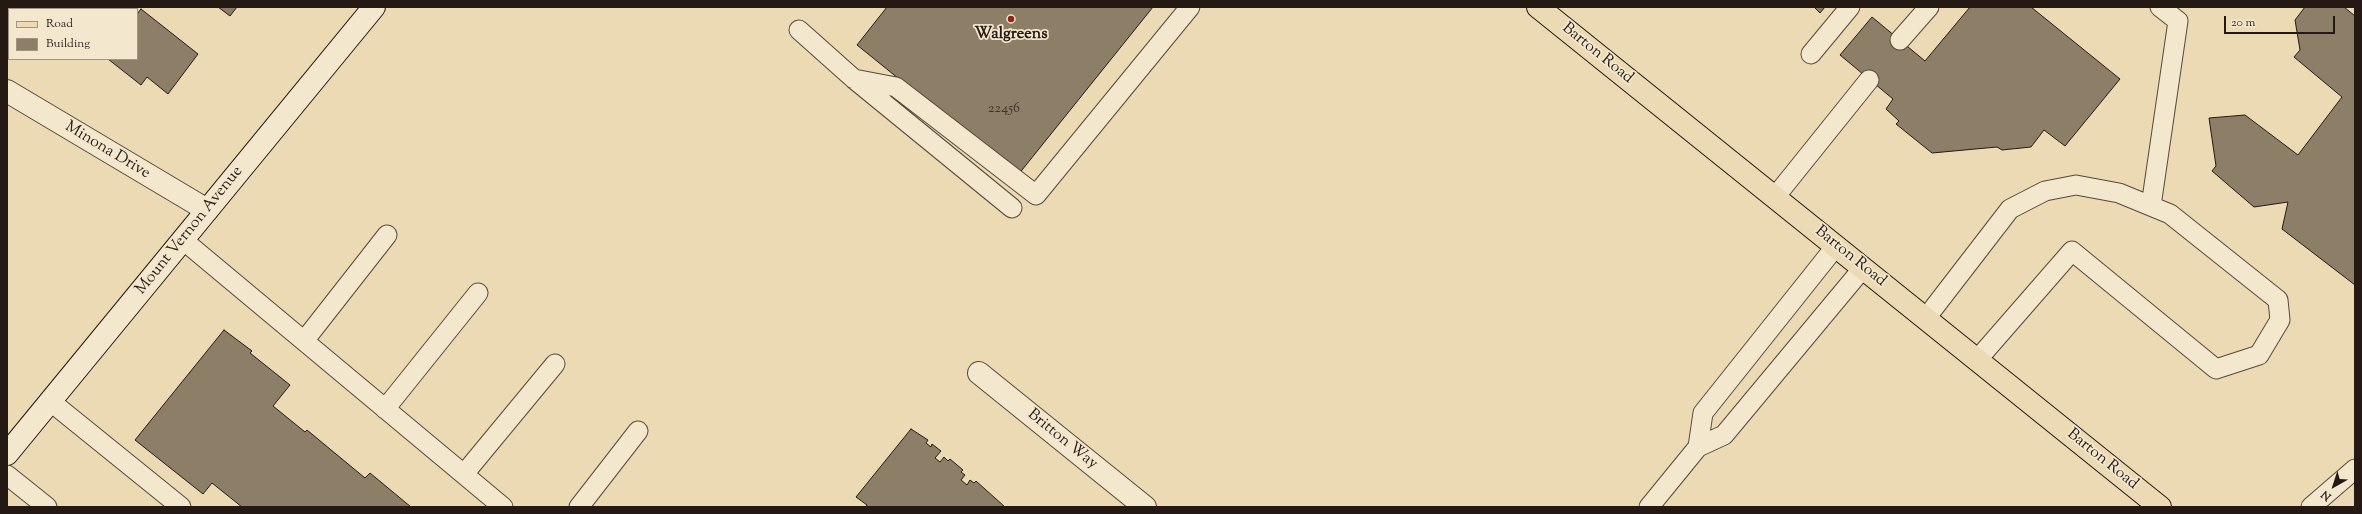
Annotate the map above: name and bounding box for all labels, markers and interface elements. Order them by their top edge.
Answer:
legend [8,8,138,60]
scale bar [2226,8,2337,34]
marker: Walgreens [1006,14,1016,24]
text: 20 m [2231,14,2255,32]
text: Road [46,15,73,33]
street label: Barton Road [1557,19,1637,89]
place label: Walgreens [975,25,1047,45]
text: Building [46,35,90,53]
house number: 22456 [988,102,1020,118]
street label: Minona Drive [61,118,153,184]
street label: Mount Vernon Avenue [132,163,248,299]
street label: Barton Road [1810,222,1890,292]
street label: Britton Way [1023,406,1101,474]
street label: Barton Road [2062,425,2142,495]
north arrow [2314,466,2354,506]
text: N [2318,486,2335,504]

